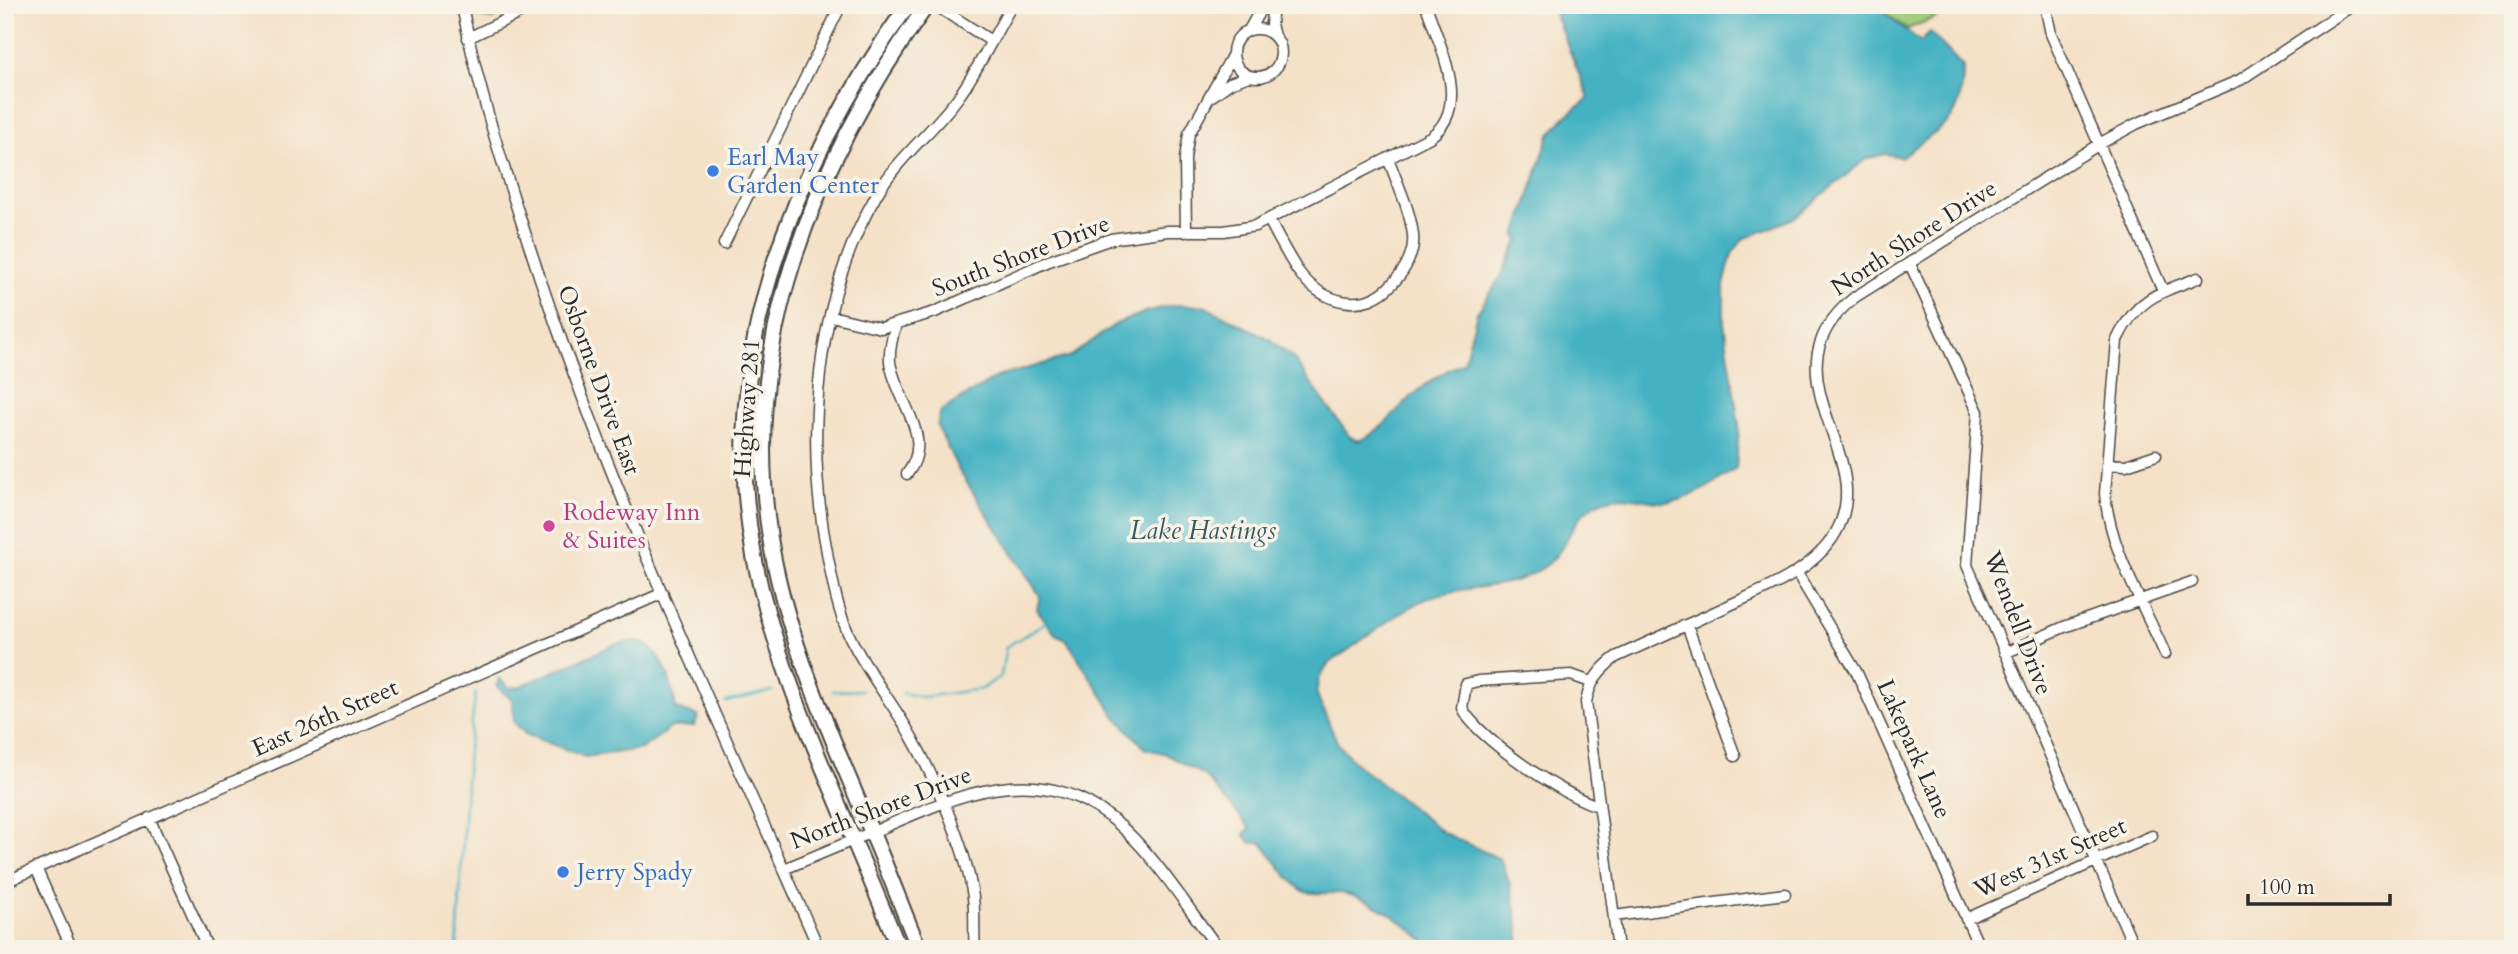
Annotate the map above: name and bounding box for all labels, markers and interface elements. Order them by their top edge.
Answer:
place label: Earl May Garden Center [727,141,879,202]
marker: Earl May Garden Center [705,163,721,179]
street label: North Shore Drive [1825,172,2003,304]
street label: South Shore Drive [927,207,1115,305]
street label: Osborne Drive East [549,281,649,480]
street label: Highway 281 [726,337,768,479]
place label: Rodeway Inn & Suites [563,496,701,557]
water label: Lake Hastings [1130,513,1276,548]
marker: Rodeway Inn & Suites [541,518,557,534]
street label: Wendell Drive [1975,545,2061,700]
street label: East 26th Street [247,671,404,765]
street label: Lakepark Lane [1869,674,1959,824]
street label: North Shore Drive [786,758,976,858]
street label: West 31st Street [1968,809,2132,907]
place label: Jerry Spady [574,856,694,889]
scale bar [2248,863,2390,907]
marker: Jerry Spady [555,864,571,880]
text: 100 m [2259,873,2315,902]

